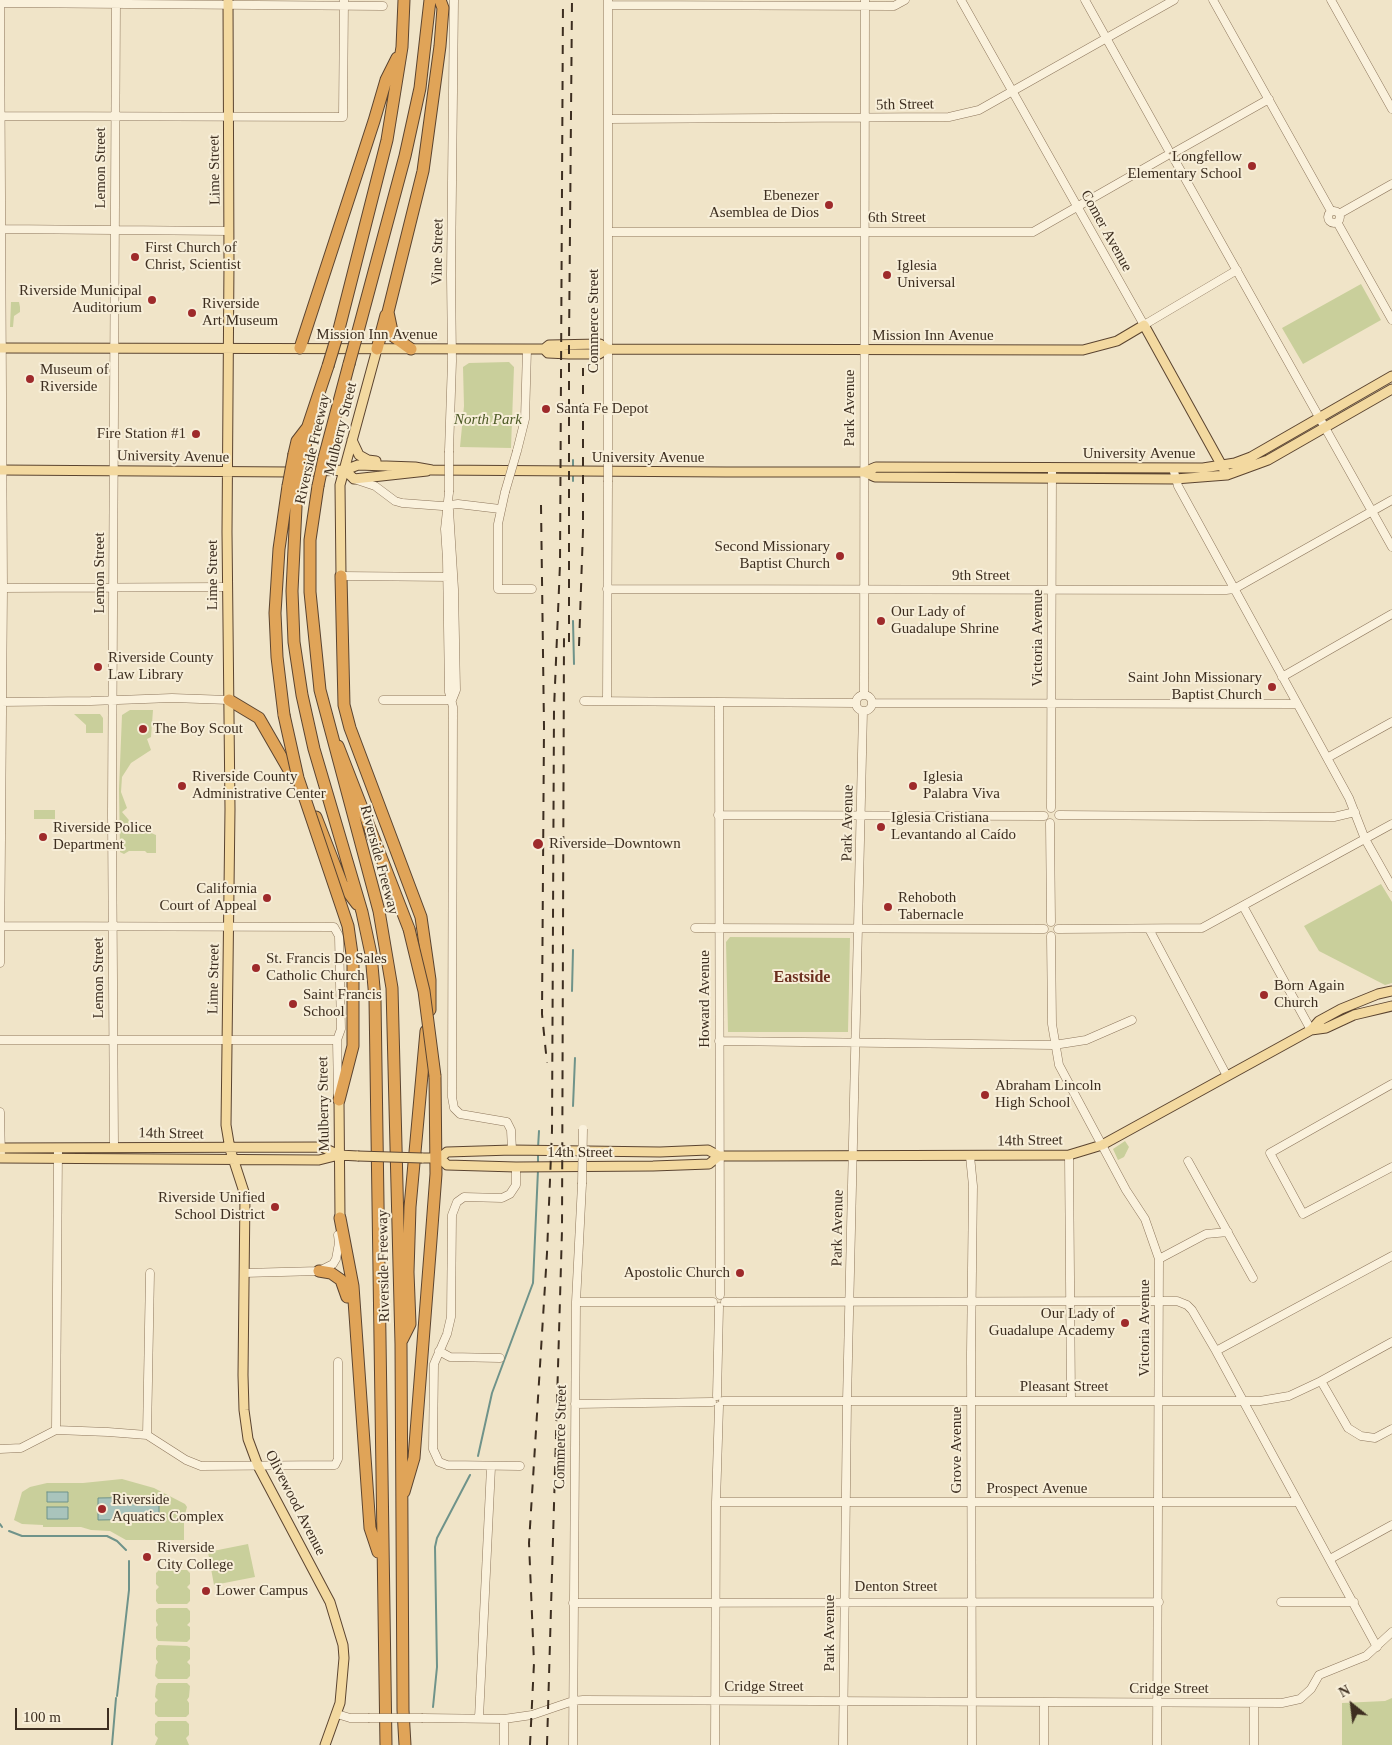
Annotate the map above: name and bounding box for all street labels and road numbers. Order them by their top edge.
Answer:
street label: 5th Street [871,95,939,115]
street label: Lemon Street [92,121,110,215]
street label: Lime Street [205,130,225,210]
street label: Comer Avenue [1074,182,1138,280]
street label: 6th Street [863,209,931,227]
street label: Vine Street [428,214,448,290]
street label: Commerce Street [585,260,603,382]
street label: Mission Inn Avenue [310,326,444,344]
street label: Mission Inn Avenue [866,327,1000,345]
street label: Park Avenue [841,365,859,451]
street label: Mulberry Street [319,374,363,484]
street label: Riverside Freeway [290,386,336,512]
street label: University Avenue [1076,445,1202,463]
street label: University Avenue [110,447,236,467]
street label: University Avenue [585,449,711,467]
street label: Lemon Street [91,526,109,620]
street label: Lime Street [204,535,222,615]
street label: 9th Street [947,567,1015,585]
street label: Victoria Avenue [1029,584,1047,692]
street label: Park Avenue [838,780,858,866]
street label: Riverside Freeway [354,797,404,923]
street label: Lemon Street [90,931,108,1025]
street label: Lime Street [204,939,224,1019]
street label: Howard Avenue [696,944,714,1054]
street label: Mulberry Street [314,1050,334,1158]
street label: 14th Street [133,1124,209,1144]
street label: 14th Street [992,1131,1068,1151]
street label: 14th Street [542,1144,618,1162]
street label: Park Avenue [828,1185,848,1271]
street label: Riverside Freeway [374,1203,394,1329]
street label: Victoria Avenue [1136,1274,1154,1382]
street label: Commerce Street [551,1376,571,1498]
street label: Pleasant Street [1011,1378,1117,1396]
street label: Grove Avenue [948,1402,966,1498]
street label: Olivewood Avenue [257,1441,333,1565]
street label: Prospect Avenue [979,1480,1095,1498]
street label: Denton Street [848,1578,944,1596]
street label: Park Avenue [821,1590,839,1676]
street label: Cridge Street [719,1678,809,1696]
street label: Cridge Street [1124,1680,1214,1698]

